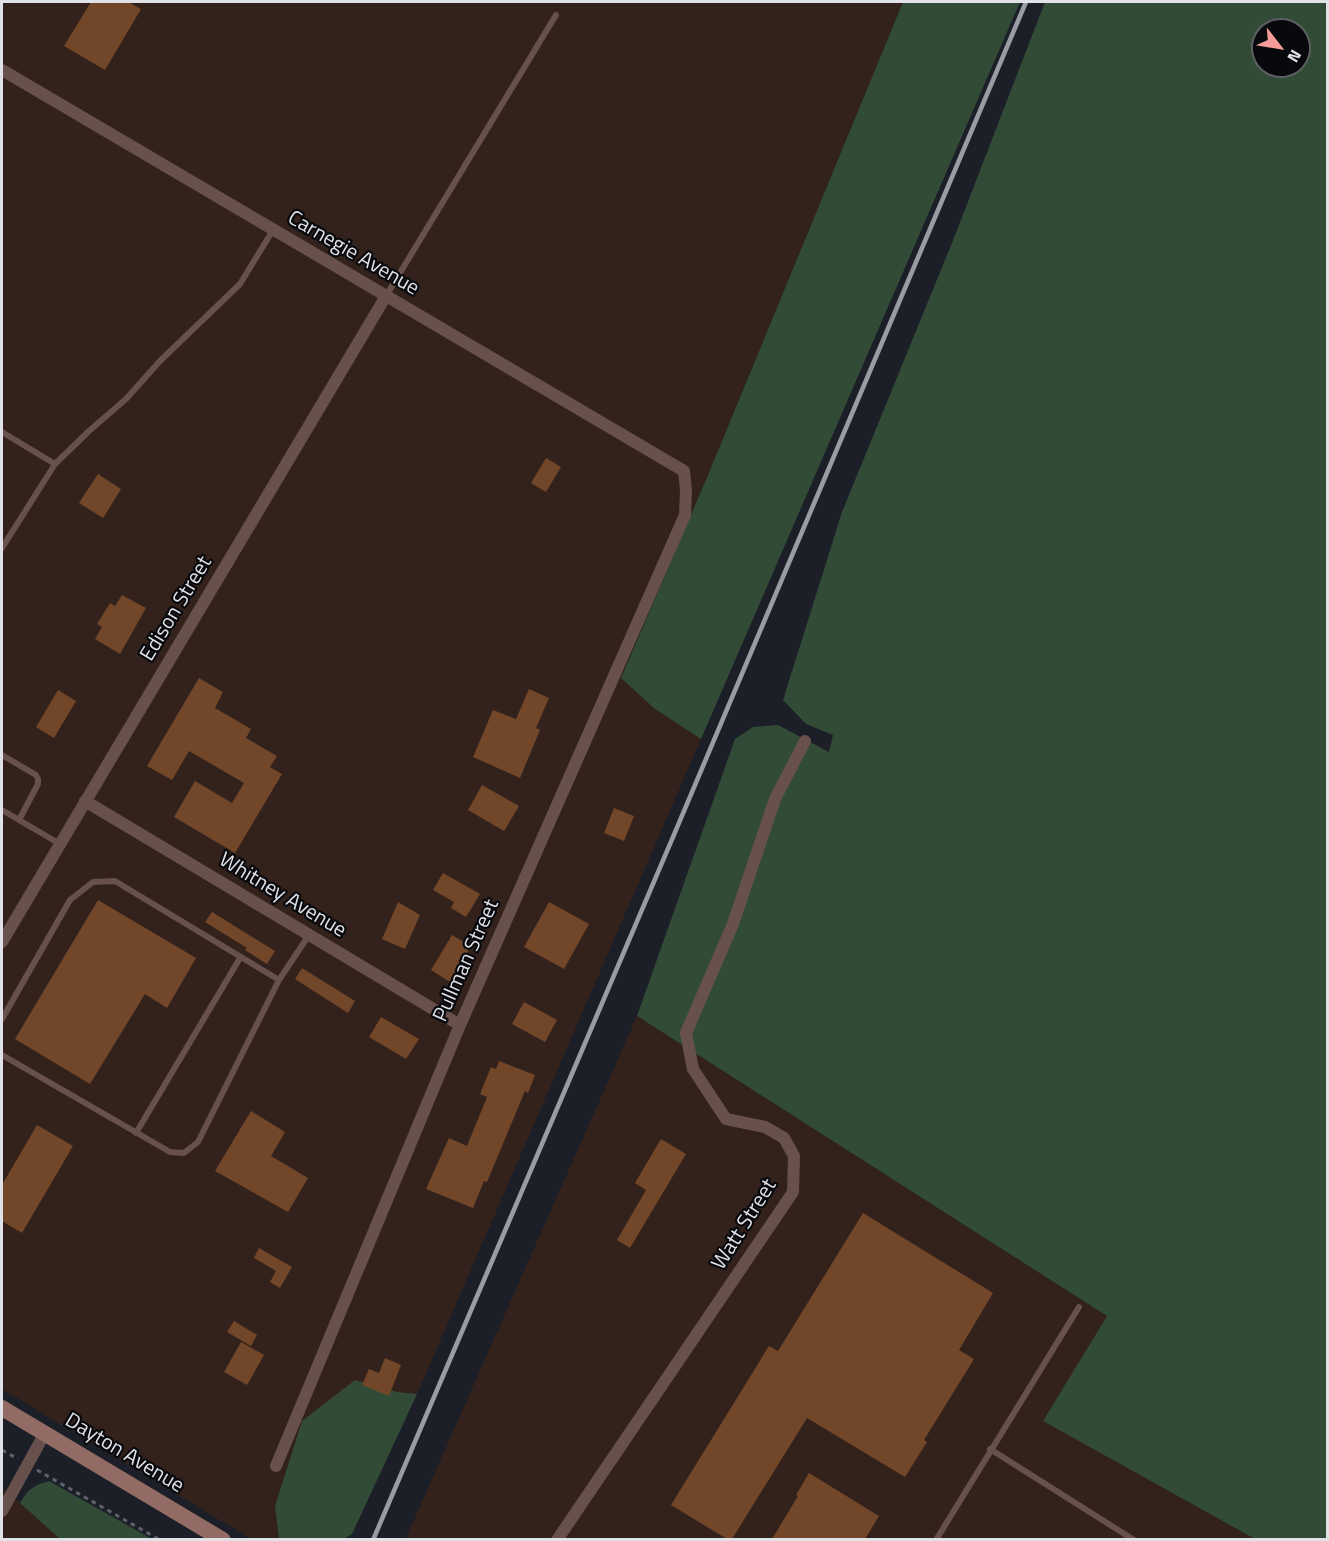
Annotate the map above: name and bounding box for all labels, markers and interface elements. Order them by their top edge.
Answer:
north arrow [1251,18,1311,78]
text: N [1282,45,1308,67]
street label: Carnegie Avenue [283,206,423,302]
street label: Edison Street [136,552,218,666]
street label: Whitney Avenue [214,848,350,944]
street label: Pullman Street [429,896,505,1026]
street label: Watt Street [707,1175,783,1275]
street label: Dayton Avenue [60,1409,188,1499]

